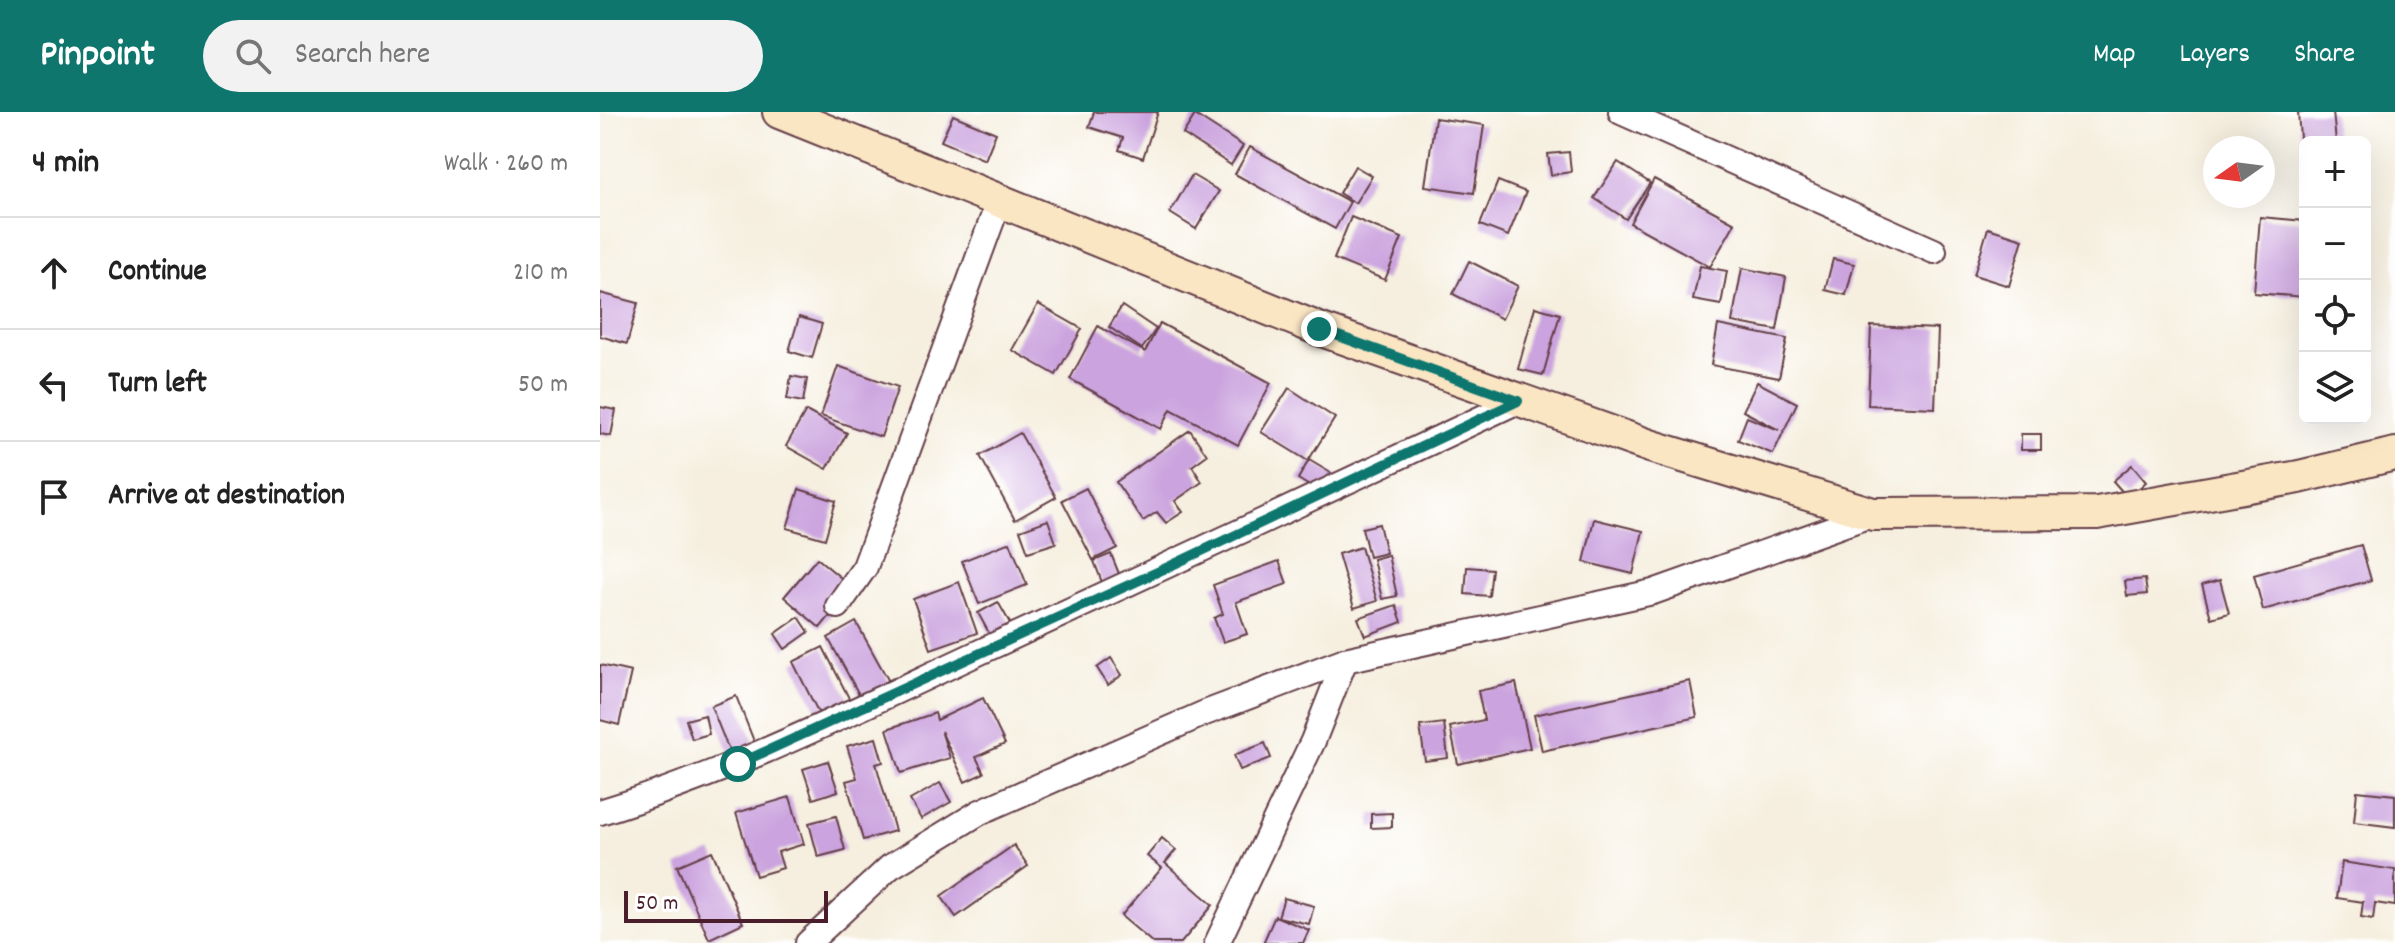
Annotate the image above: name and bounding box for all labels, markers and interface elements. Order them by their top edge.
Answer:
search box [203,20,763,92]
text: Pinpoint [40,29,155,84]
icon: search [231,34,275,78]
text: Search here [295,35,430,78]
text: Map [2093,36,2136,76]
text: Layers [2180,36,2250,76]
text: Share [2294,36,2355,76]
north arrow [2203,136,2275,208]
map controls [2299,136,2371,424]
button: + [2299,136,2371,208]
text: 4 min [32,140,99,189]
text: Walk · 260 m [444,146,568,183]
button: − [2299,208,2371,280]
icon: ahead [32,251,76,295]
text: Continue [108,252,207,295]
text: 210 m [513,255,568,292]
button: locate [2299,280,2371,352]
route end [1301,311,1337,347]
button: layers [2299,352,2371,424]
icon: left [32,363,76,407]
text: Turn left [108,364,207,407]
text: 50 m [518,367,568,404]
icon: arrive [32,475,76,519]
text: Arrive at destination [108,476,345,519]
route start [720,746,756,782]
scale bar [624,887,828,923]
text: 50 m [636,889,678,920]

